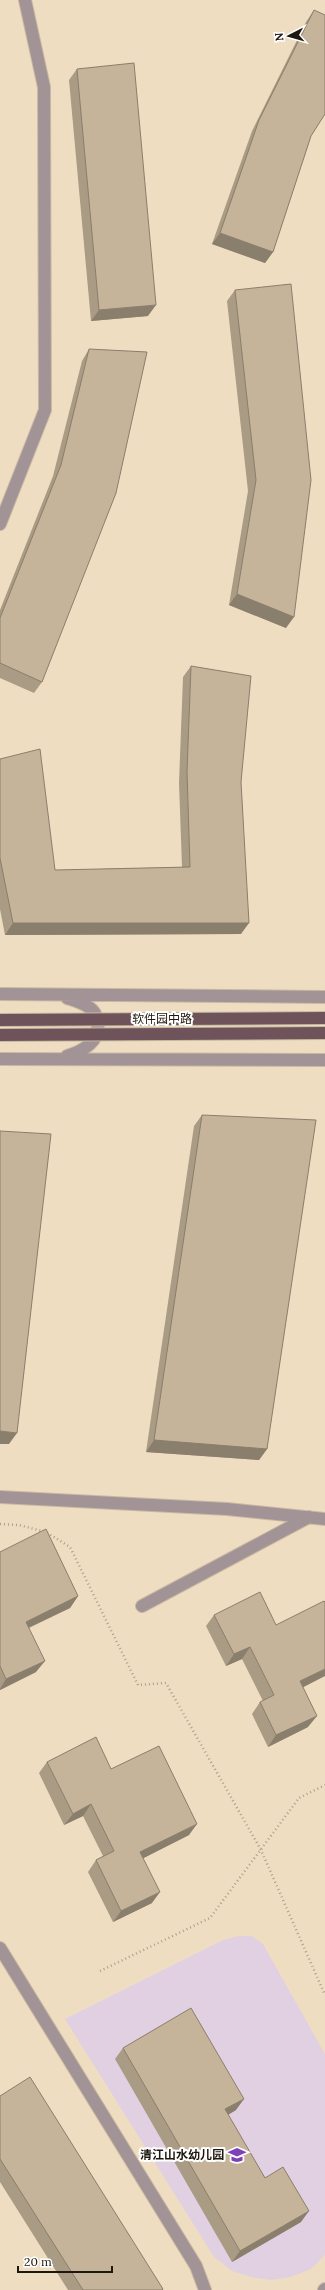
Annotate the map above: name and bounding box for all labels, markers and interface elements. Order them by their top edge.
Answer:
north arrow [269,16,309,56]
text: N [272,32,286,42]
street label: 软件园中路 [132,1011,192,1026]
school or university icon: 清江山水幼儿园 [227,2145,247,2165]
place label: 清江山水幼儿园 [140,2147,224,2162]
scale bar [18,2248,112,2274]
text: 20 m [24,2254,52,2269]

